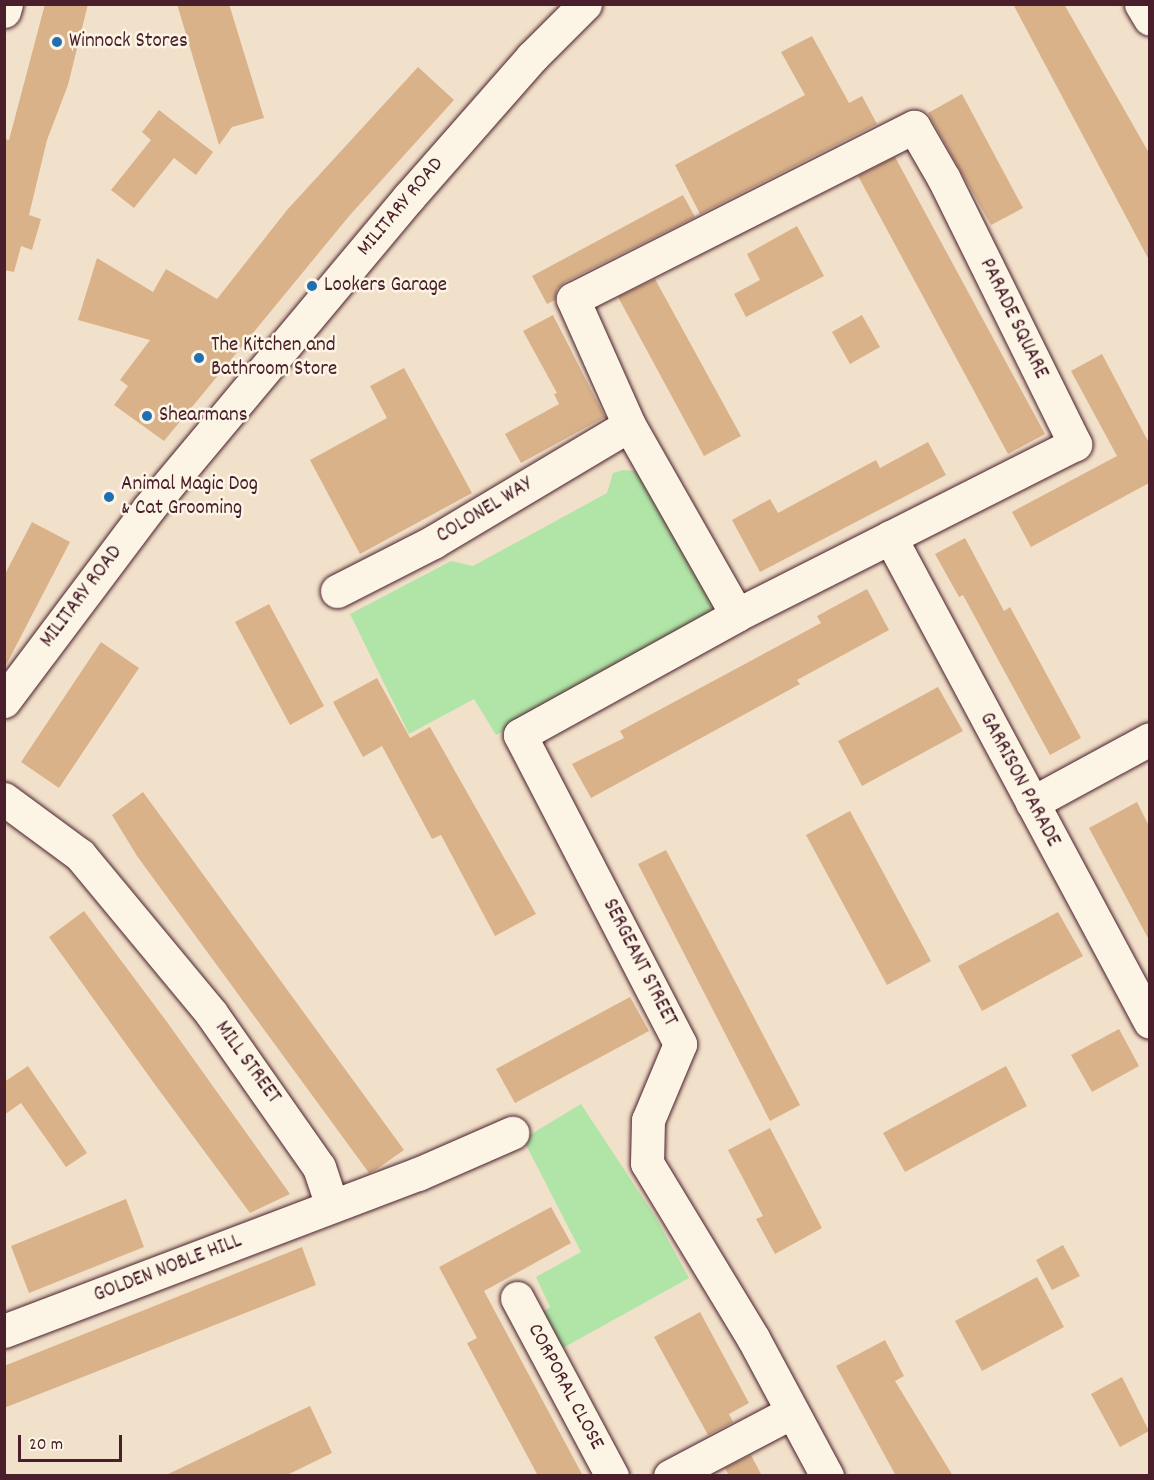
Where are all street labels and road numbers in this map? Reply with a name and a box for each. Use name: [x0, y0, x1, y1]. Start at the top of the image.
street label: MILITARY ROAD: [352, 153, 450, 261]
street label: PARADE SQUARE: [973, 255, 1053, 383]
street label: COLONEL WAY: [432, 472, 538, 550]
street label: MILITARY ROAD: [36, 541, 128, 653]
street label: GARRISON PARADE: [973, 708, 1065, 852]
street label: SERGEANT STREET: [596, 895, 682, 1031]
street label: MILL STREET: [209, 1017, 285, 1109]
street label: GOLDEN NOBLE HILL: [90, 1229, 246, 1309]
street label: CORPORAL CLOSE: [521, 1320, 609, 1454]

